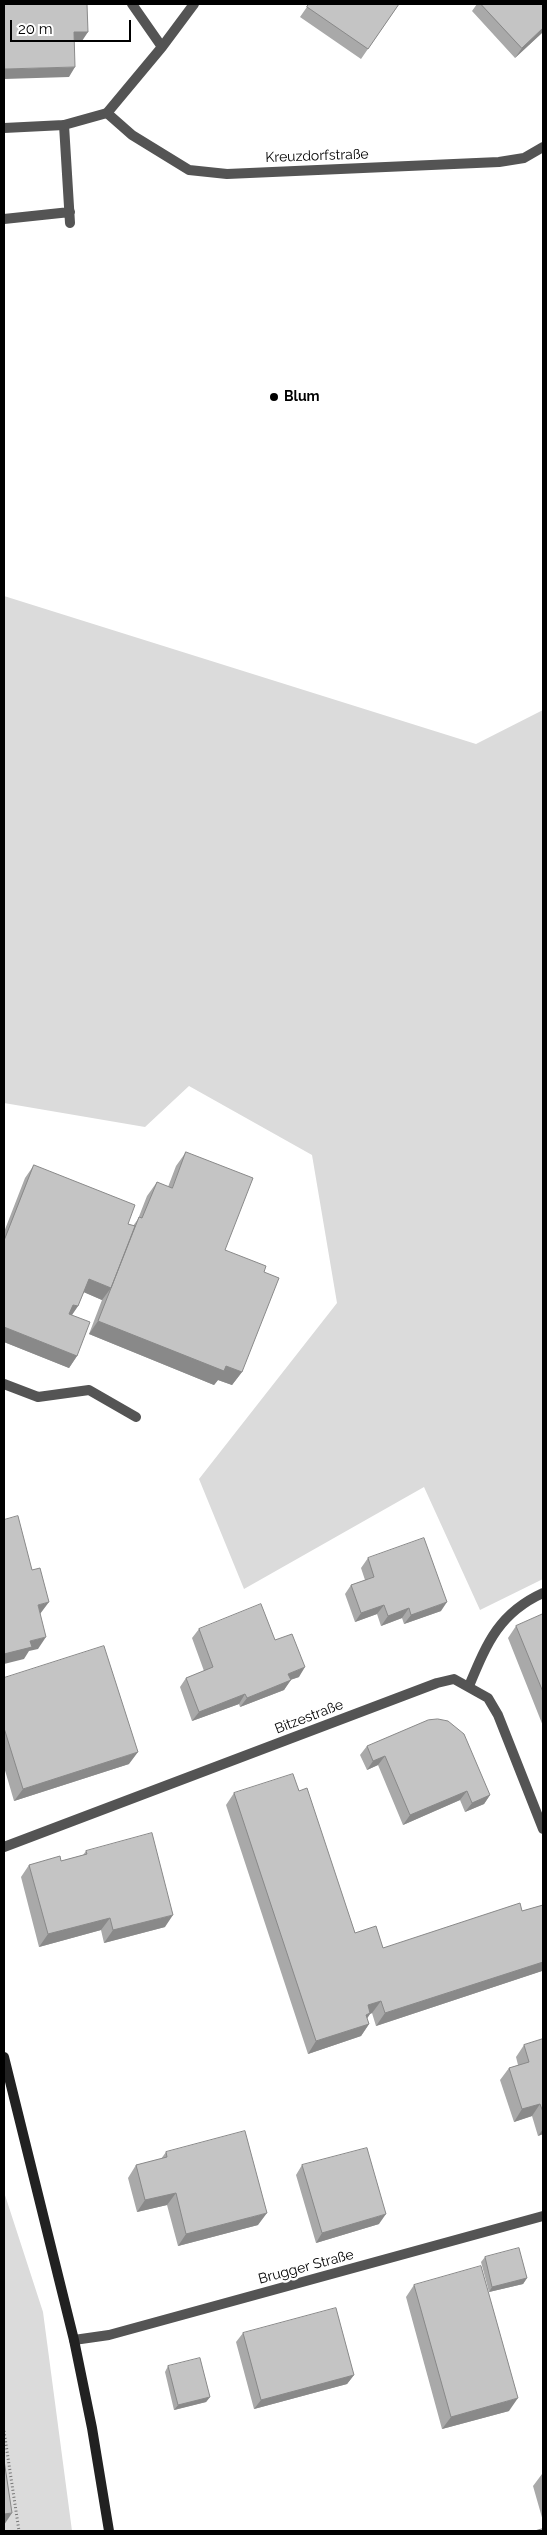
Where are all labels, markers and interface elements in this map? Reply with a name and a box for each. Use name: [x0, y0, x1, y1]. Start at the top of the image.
scale bar: [12, 10, 134, 42]
text: 20 m: [18, 20, 53, 38]
street label: Kreuzdorfstraße: [265, 146, 369, 166]
place label: Blum: [284, 389, 320, 405]
marker: Blum: [268, 391, 280, 403]
street label: Bitzestraße: [272, 1696, 346, 1738]
street label: Brugger Straße: [256, 2246, 356, 2288]

